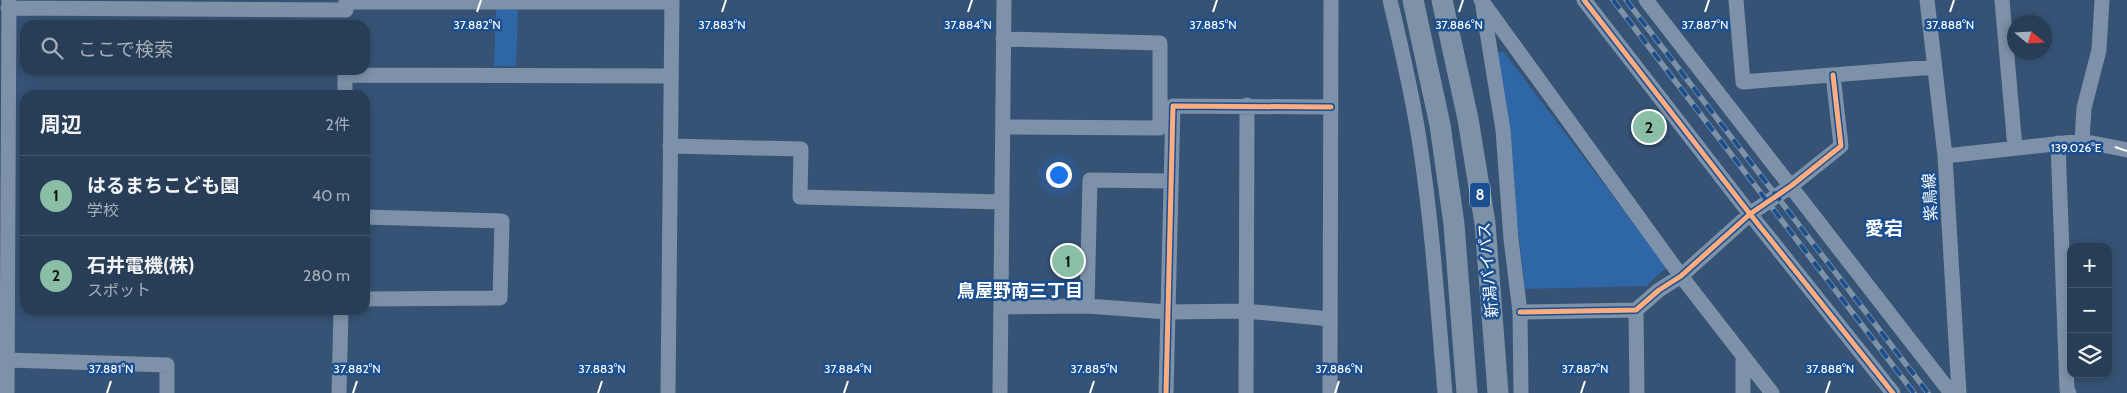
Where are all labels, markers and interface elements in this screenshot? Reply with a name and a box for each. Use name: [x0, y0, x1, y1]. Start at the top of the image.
north arrow: [2007, 15, 2052, 60]
text: 37.882°N: [453, 17, 501, 32]
text: 37.883°N: [698, 17, 746, 32]
text: 37.884°N: [944, 17, 992, 32]
text: 37.885°N: [1189, 17, 1237, 32]
text: 37.886°N: [1435, 17, 1483, 32]
text: 37.887°N: [1681, 17, 1729, 32]
text: 37.888°N: [1926, 17, 1974, 32]
search box: [20, 20, 370, 75]
icon: search: [38, 34, 66, 62]
text: ここで検索: [78, 38, 173, 61]
pin: 2: [1633, 108, 1665, 146]
text: 周辺: [40, 112, 82, 137]
text: 2件: [326, 115, 350, 134]
text: 139.026°E: [2051, 140, 2102, 155]
your location: [1046, 162, 1072, 188]
street label: 紫鳥線: [1919, 173, 1941, 221]
text: はるまちこども園: [87, 174, 239, 197]
road number: 8: [1470, 182, 1490, 208]
text: 1: [53, 186, 59, 205]
text: 40 m: [312, 186, 350, 205]
text: 学校: [87, 201, 119, 220]
district label: 愛宕: [1865, 217, 1903, 240]
street label: 新潟バイパス: [1474, 222, 1502, 318]
pin: 1: [1052, 242, 1084, 280]
map controls: [2067, 243, 2112, 378]
button: +: [2067, 243, 2112, 288]
text: 石井電機(株): [87, 254, 194, 277]
text: 2: [52, 266, 60, 285]
text: 280 m: [303, 266, 350, 285]
district label: 鳥屋野南三丁目: [957, 280, 1083, 302]
text: スポット: [87, 281, 151, 300]
button: −: [2067, 288, 2112, 333]
button: layers: [2067, 333, 2112, 378]
text: 37.881°N: [89, 361, 133, 376]
text: 37.882°N: [333, 361, 381, 376]
text: 37.883°N: [578, 361, 626, 376]
text: 37.884°N: [824, 361, 872, 376]
text: 37.885°N: [1070, 361, 1118, 376]
text: 37.886°N: [1315, 361, 1363, 376]
text: 37.887°N: [1561, 361, 1609, 376]
text: 37.888°N: [1806, 361, 1854, 376]

